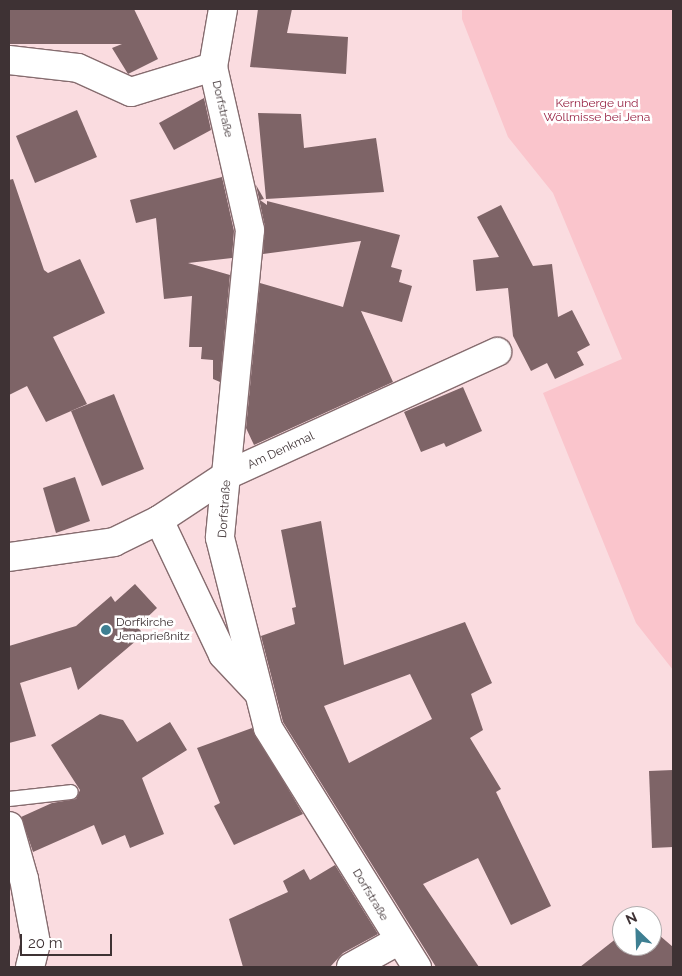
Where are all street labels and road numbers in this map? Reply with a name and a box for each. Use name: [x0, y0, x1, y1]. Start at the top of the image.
street label: Dorfstraße: [208, 79, 236, 139]
street label: Am Denkmal: [245, 429, 317, 473]
street label: Dorfstraße: [216, 480, 234, 538]
street label: Dorfstraße: [349, 866, 391, 924]

